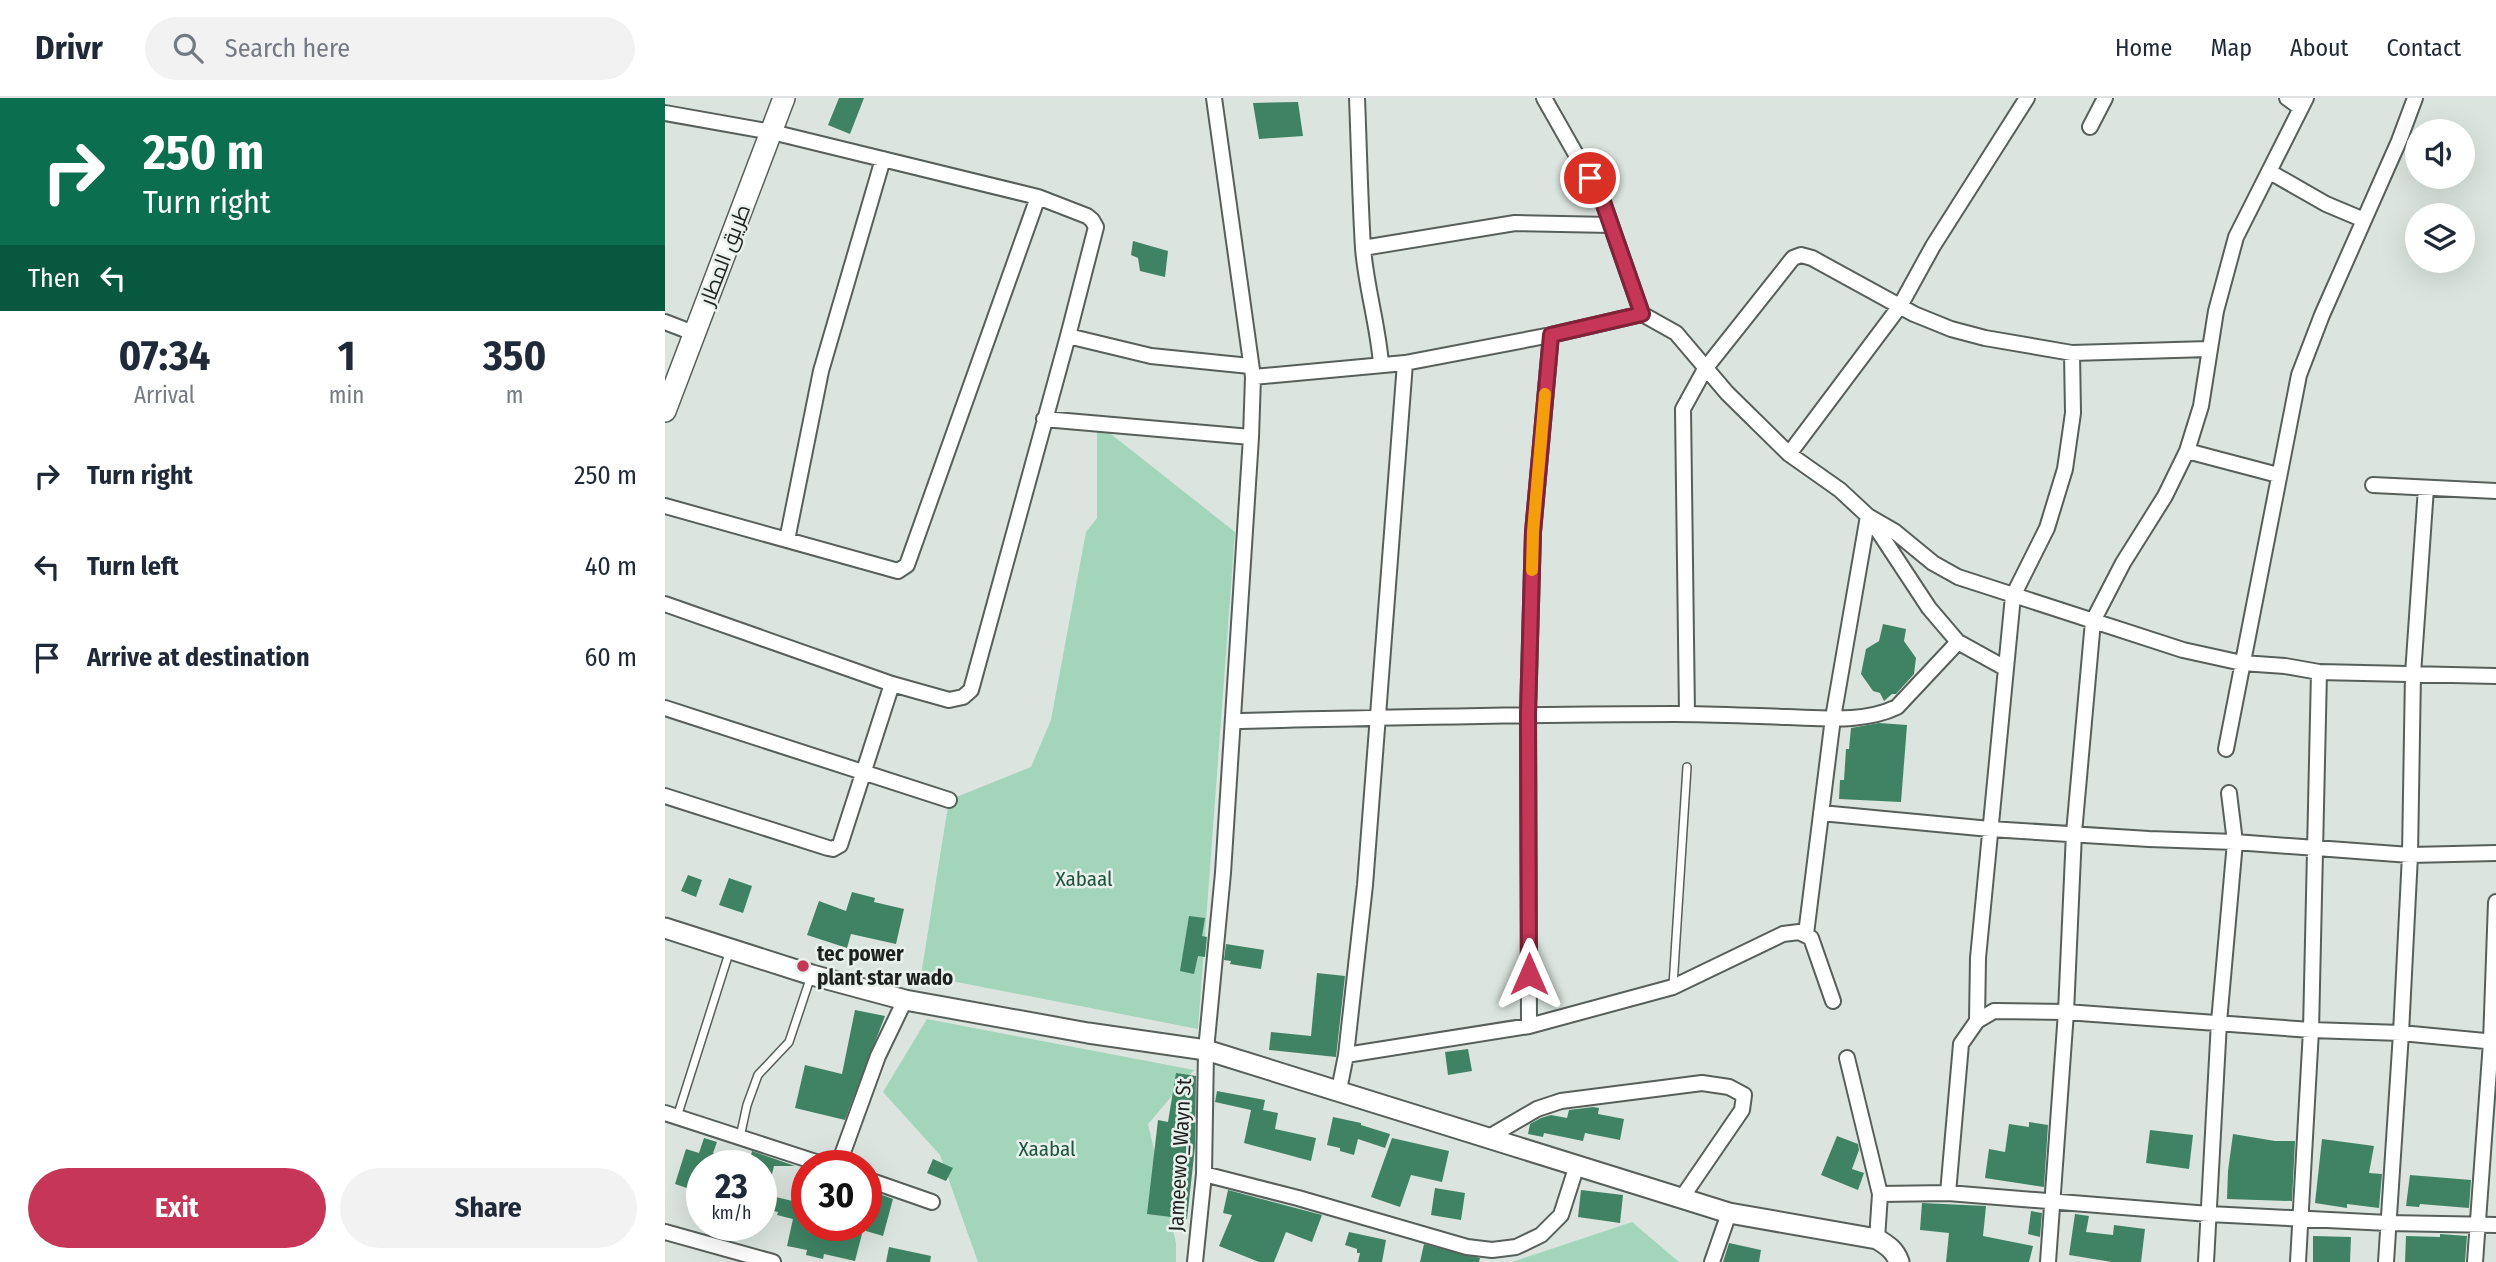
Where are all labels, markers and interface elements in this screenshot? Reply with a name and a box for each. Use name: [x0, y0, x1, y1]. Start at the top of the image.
search box: [145, 17, 635, 80]
text: Drivr: [35, 28, 103, 68]
icon: search: [169, 29, 207, 67]
text: Search here: [225, 33, 350, 64]
text: Home: [2115, 34, 2172, 62]
text: Map: [2210, 34, 2252, 62]
text: About: [2290, 34, 2348, 62]
text: Contact: [2386, 34, 2461, 62]
map controls: [2405, 119, 2475, 273]
button: sound: [2405, 119, 2475, 189]
text: 250 m: [143, 123, 264, 182]
icon: right: [28, 126, 119, 217]
pin: [1560, 148, 1620, 208]
icon: arrive: [1571, 159, 1609, 197]
text: Turn right: [143, 183, 270, 221]
street label: طريق المطار: [694, 201, 756, 310]
button: layers: [2405, 203, 2475, 273]
icon: left: [94, 259, 132, 297]
text: Then: [28, 263, 80, 294]
text: 07:34: [119, 331, 210, 381]
text: 1: [338, 331, 356, 381]
text: 350: [483, 331, 546, 381]
text: Arrival: [134, 381, 195, 409]
text: min: [329, 381, 364, 409]
text: m: [506, 381, 524, 409]
icon: right: [28, 457, 66, 495]
text: Turn right: [87, 460, 193, 491]
text: 250 m: [574, 460, 637, 491]
icon: left: [28, 548, 66, 586]
text: Turn left: [87, 551, 179, 582]
text: 40 m: [585, 551, 637, 582]
icon: arrive: [28, 639, 66, 677]
text: Arrive at destination: [87, 642, 310, 673]
text: 60 m: [584, 642, 637, 673]
park label: Xabaal: [1055, 866, 1113, 892]
position arrow: [1492, 937, 1566, 1011]
place label: tec power plant star wado: [817, 941, 953, 991]
marker: tec power plant star wado: [795, 958, 811, 974]
street label: Jameewo_Wayn St: [1163, 1077, 1197, 1232]
park label: Xaabal: [1018, 1136, 1076, 1162]
speed limit sign: 30: [791, 1150, 882, 1241]
text: 23: [715, 1165, 748, 1207]
button: Exit: [28, 1168, 326, 1248]
button: Share: [340, 1168, 637, 1248]
text: km/h: [711, 1202, 752, 1224]

